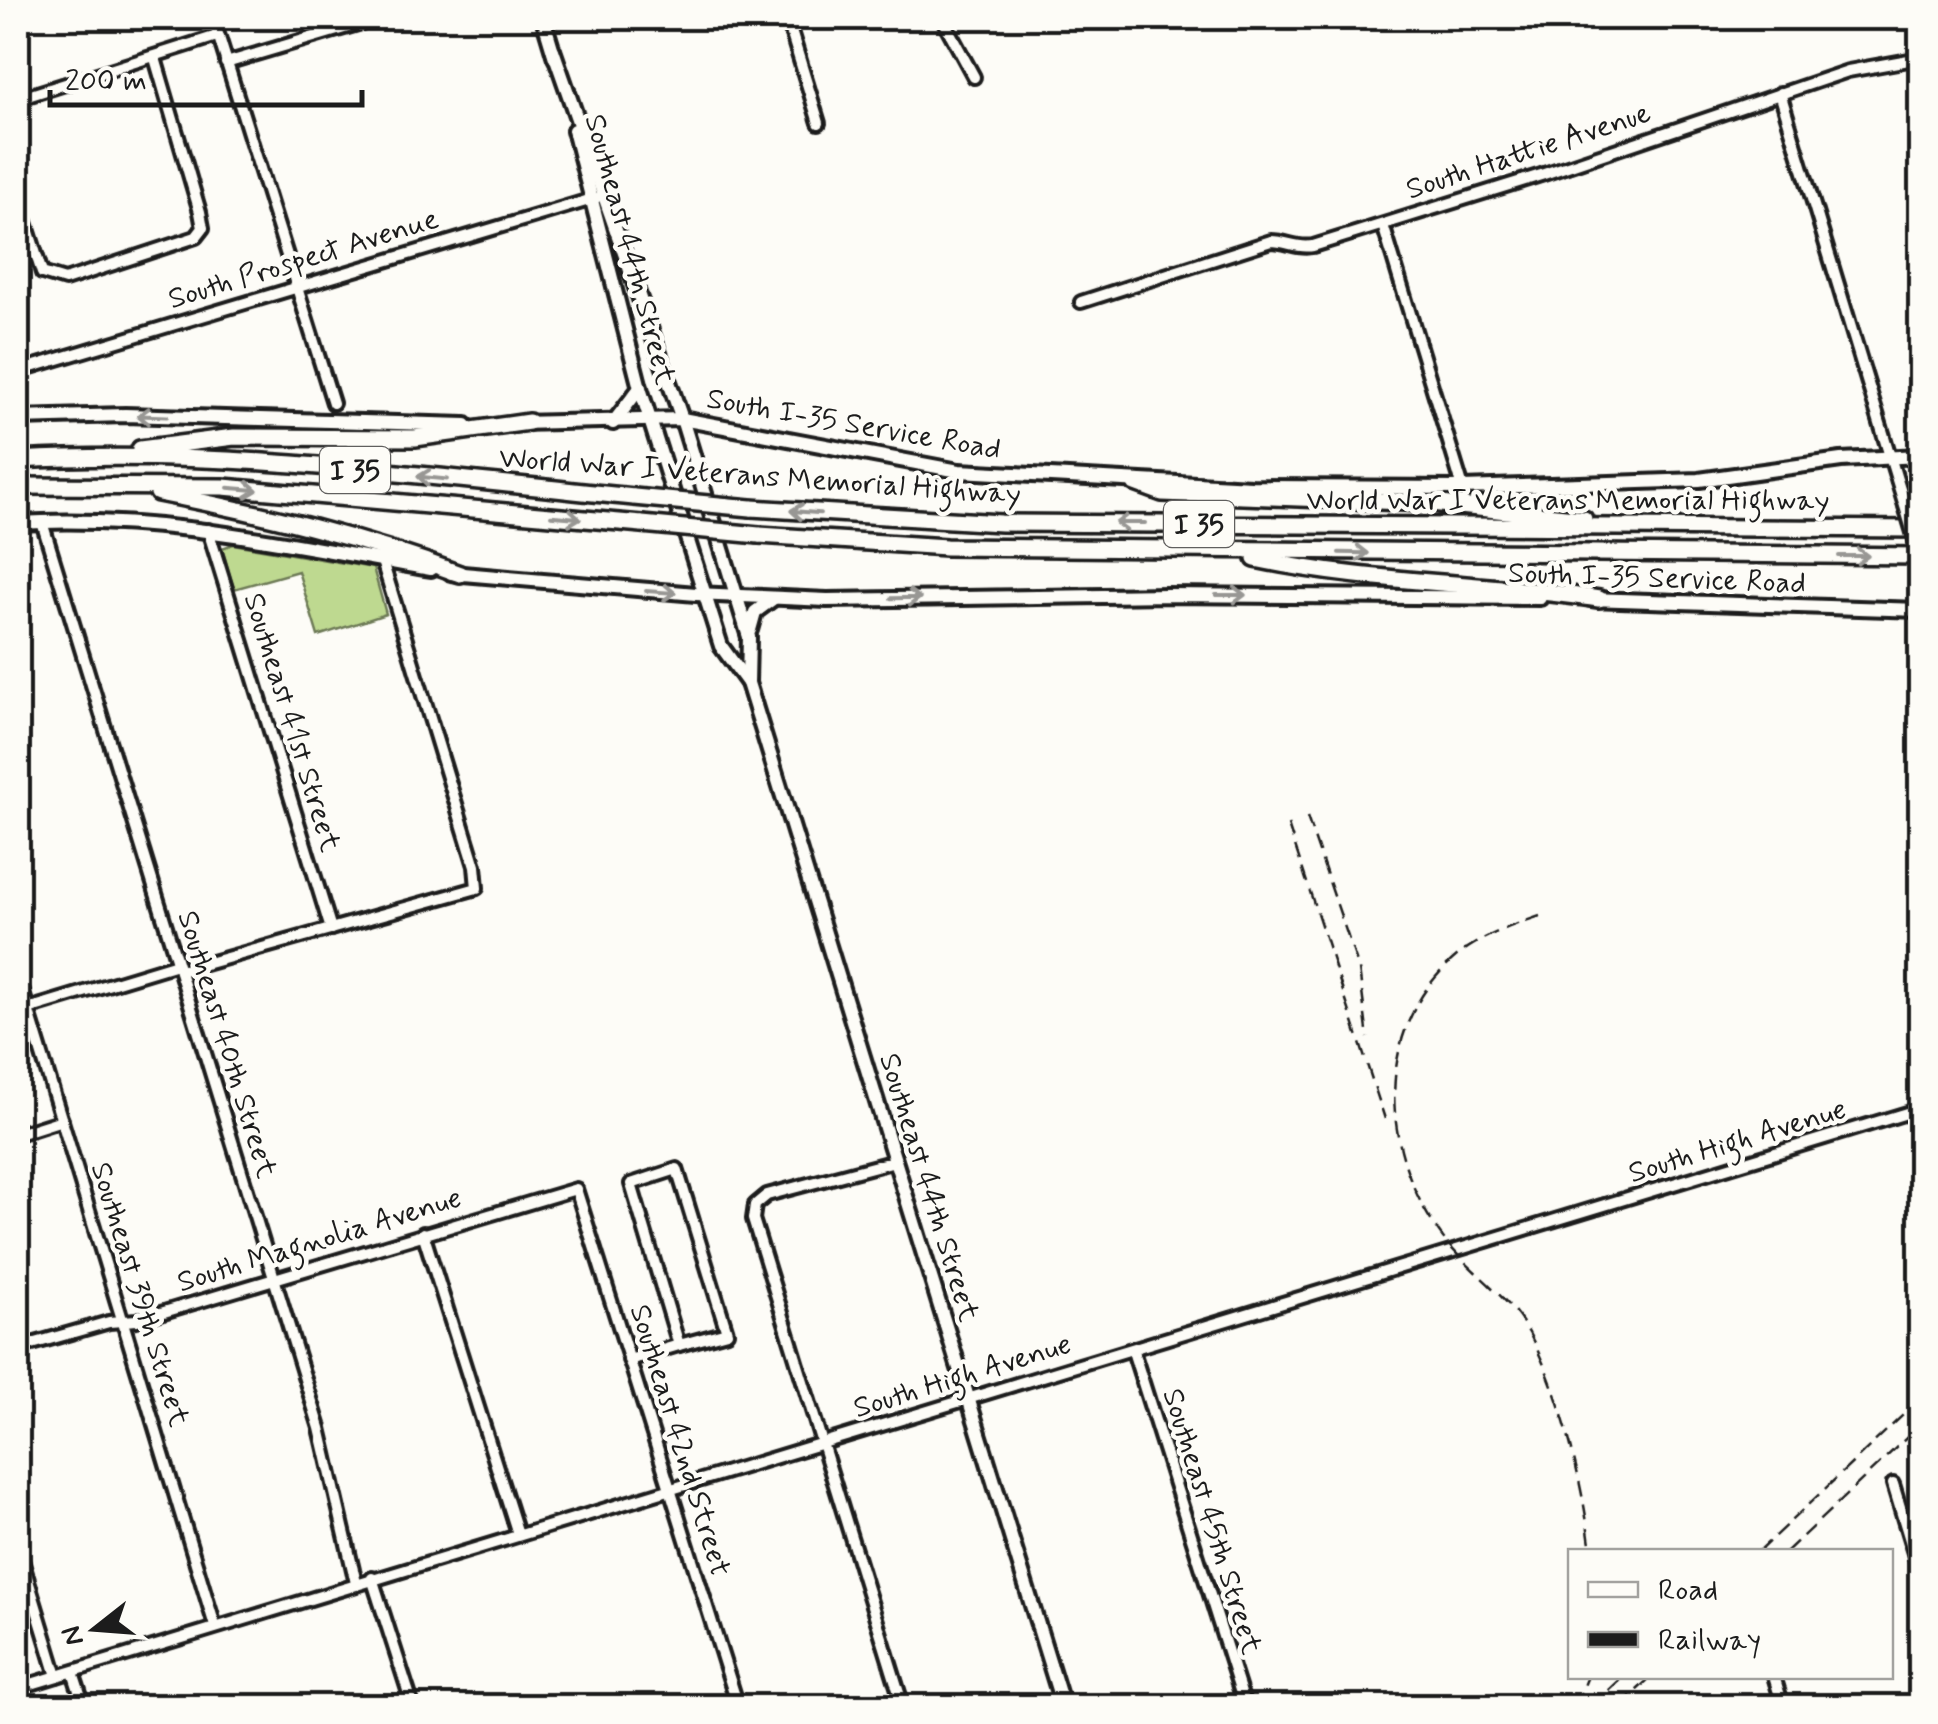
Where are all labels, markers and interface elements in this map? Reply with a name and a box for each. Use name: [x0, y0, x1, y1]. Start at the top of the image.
scale bar: [50, 45, 362, 107]
text: 200 m: [65, 62, 147, 101]
street label: South Hattie Avenue: [1401, 93, 1656, 209]
street label: Southeast 44th Street: [575, 110, 685, 389]
street label: South Prospect Avenue: [164, 200, 443, 319]
street label: South I-35 Service Road: [704, 379, 1004, 470]
one-way arrow: [137, 407, 169, 426]
street label: World War I Veterans Memorial Highway: [497, 439, 1022, 517]
road number: I 35: [320, 447, 390, 493]
one-way arrow: [417, 468, 449, 487]
one-way arrow: [226, 479, 258, 498]
street label: World War I Veterans Memorial Highway: [1306, 481, 1830, 523]
road number: I 35: [1164, 501, 1234, 547]
one-way arrow: [790, 503, 822, 522]
one-way arrow: [550, 508, 582, 527]
one-way arrow: [1114, 514, 1146, 533]
one-way arrow: [1337, 543, 1369, 562]
one-way arrow: [1836, 546, 1869, 566]
street label: South I-35 Service Road: [1507, 554, 1807, 603]
one-way arrow: [644, 582, 676, 601]
one-way arrow: [1214, 586, 1247, 604]
street label: Southeast 41st Street: [234, 588, 350, 857]
one-way arrow: [890, 588, 922, 608]
street label: Southeast 40th Street: [167, 906, 286, 1183]
street label: Southeast 44th Street: [869, 1049, 988, 1327]
street label: South High Avenue: [1624, 1090, 1852, 1196]
street label: Southeast 39th Street: [81, 1158, 198, 1432]
street label: South Magnolia Avenue: [173, 1179, 467, 1305]
street label: Southeast 42nd Street: [620, 1300, 740, 1581]
street label: South High Avenue: [849, 1325, 1077, 1431]
street label: Southeast 45th Street: [1153, 1384, 1271, 1660]
legend: [1568, 1549, 1893, 1679]
text: Road: [1658, 1571, 1718, 1610]
north arrow: [45, 1579, 145, 1679]
text: N: [53, 1621, 94, 1650]
text: Railway: [1658, 1621, 1761, 1660]

